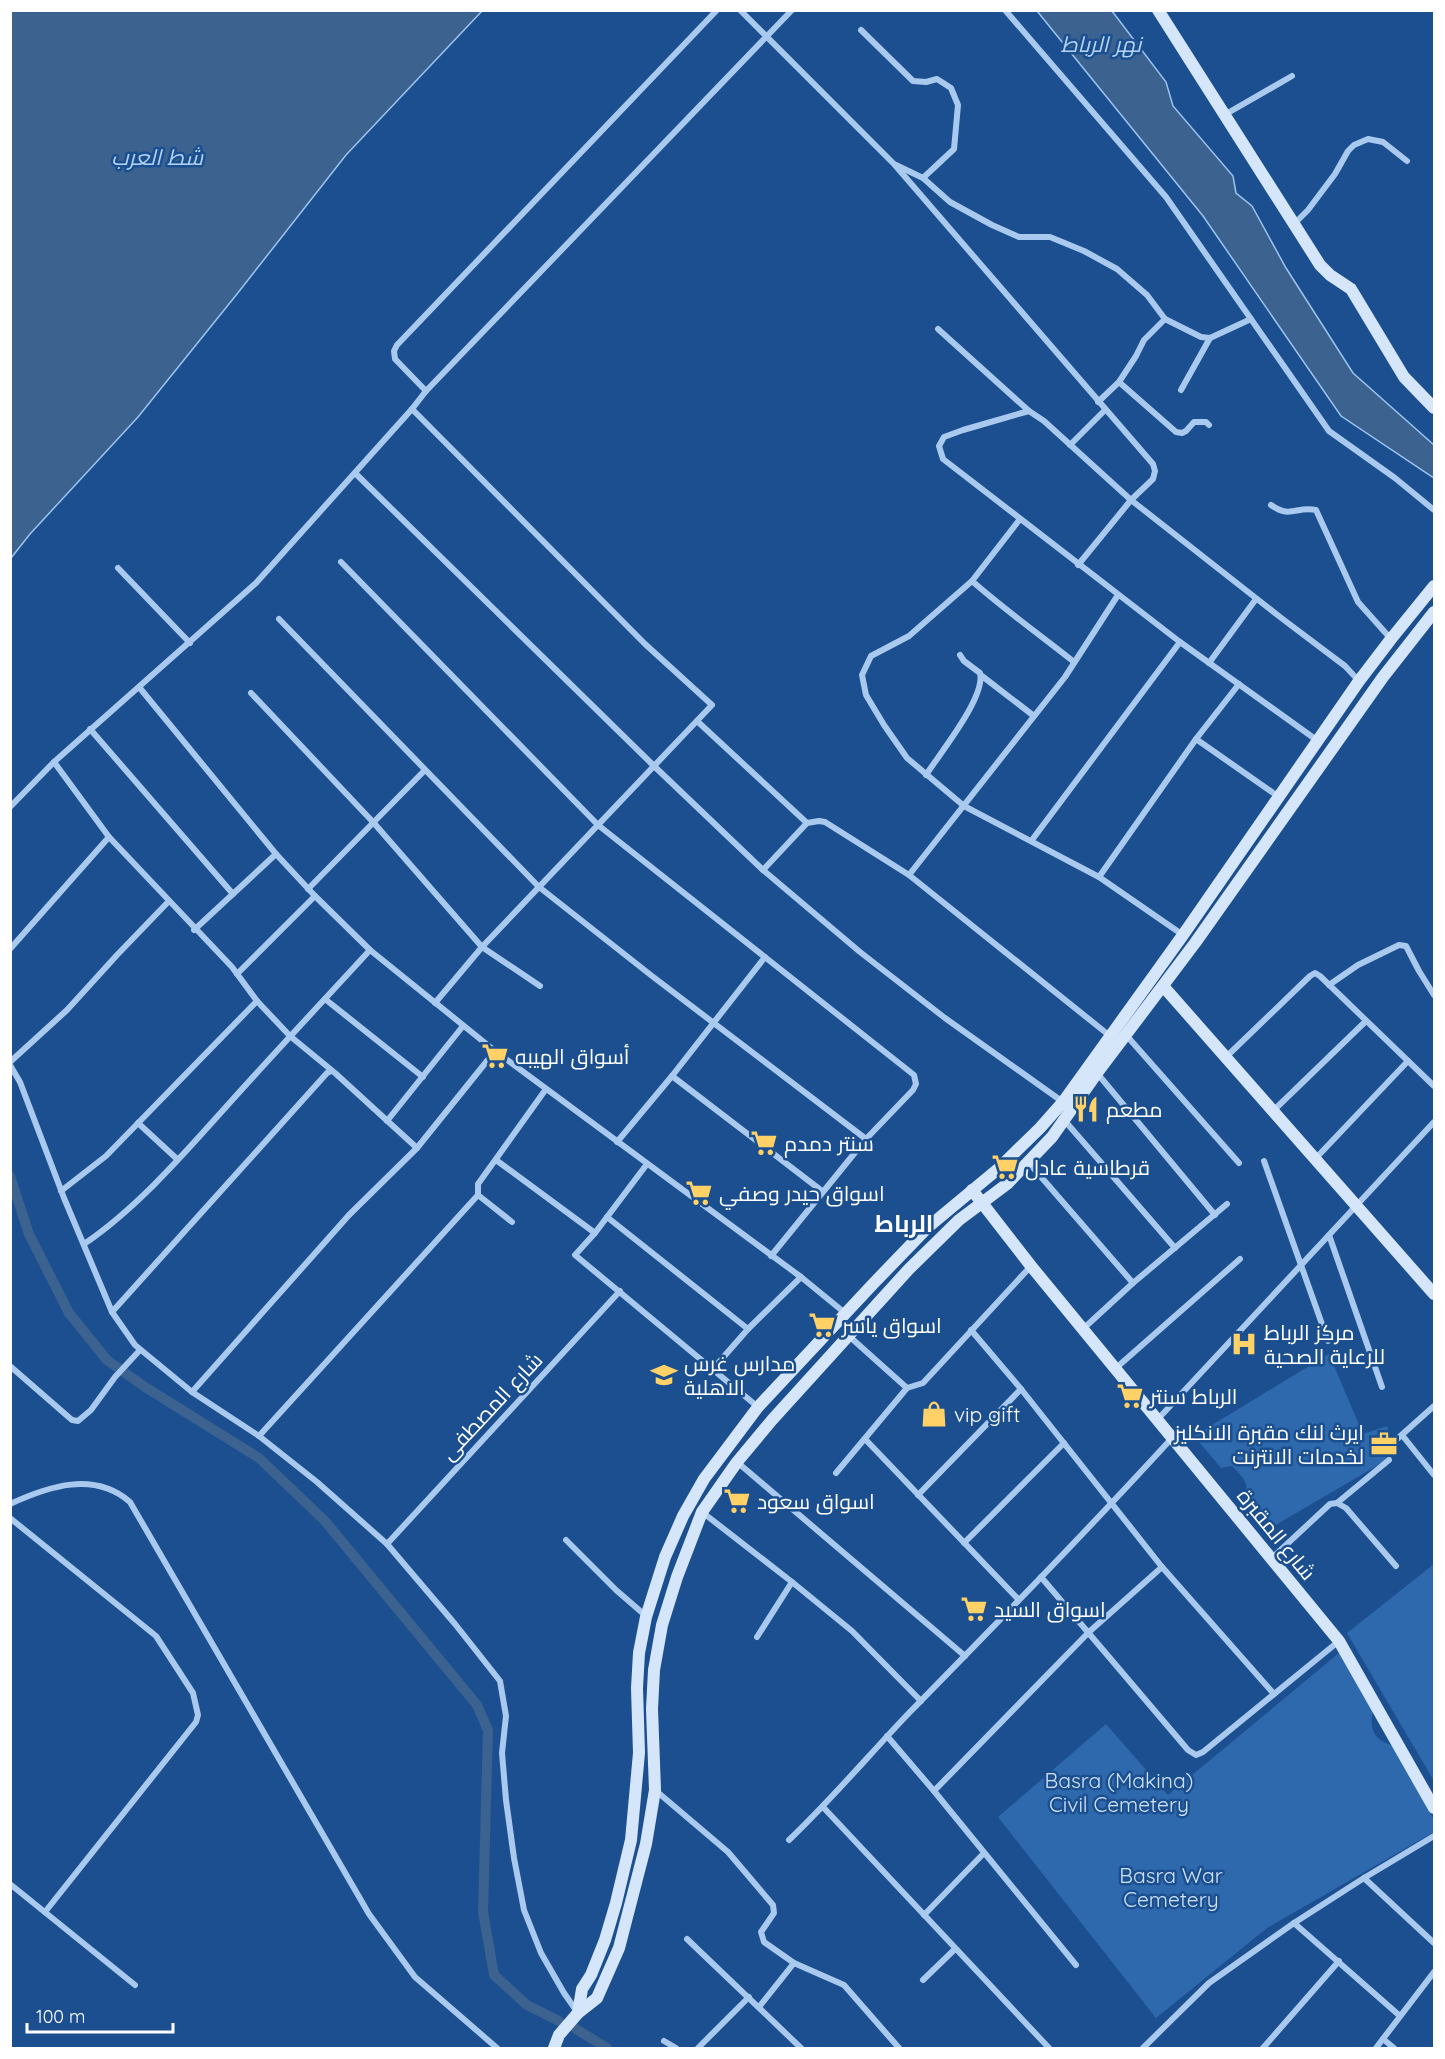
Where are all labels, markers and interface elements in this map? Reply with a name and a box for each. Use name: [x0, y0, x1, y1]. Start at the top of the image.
water label: نهر الرباط: [1061, 30, 1143, 58]
water label: شط العرب: [111, 143, 204, 171]
supermarket icon: أسواق الهيبه: [480, 1041, 510, 1071]
place label: أسواق الهيبه: [515, 1043, 629, 1070]
restaurant icon: مطعم: [1071, 1094, 1101, 1124]
place label: مطعم: [1106, 1096, 1162, 1124]
supermarket icon: سنتر دمدم: [749, 1128, 779, 1158]
place label: سنتر دمدم: [784, 1130, 874, 1158]
supermarket icon: قرطاسية عادل: [990, 1152, 1020, 1182]
place label: قرطاسية عادل: [1025, 1154, 1150, 1181]
supermarket icon: اسواق حيدر وصفي: [684, 1178, 714, 1208]
place label: اسواق حيدر وصفي: [719, 1180, 885, 1210]
district label: الرباط: [875, 1208, 933, 1238]
supermarket icon: اسواق ياسر: [807, 1310, 837, 1340]
place label: اسواق ياسر: [841, 1312, 942, 1339]
place label: مركز الرباط للرعاية الصحية: [1264, 1319, 1385, 1369]
hospital icon: مركز الرباط للرعاية الصحية: [1229, 1329, 1259, 1359]
street label: شارع المصطفى: [435, 1347, 549, 1467]
place label: مدارس غرس الاهلية: [684, 1350, 795, 1400]
school or university icon: مدارس غرس الاهلية: [649, 1360, 679, 1390]
supermarket icon: الرباط سنتر: [1115, 1381, 1145, 1411]
place label: الرباط سنتر: [1149, 1383, 1237, 1409]
shop icon: vip gift: [919, 1399, 949, 1429]
place label: vip gift: [954, 1401, 1020, 1427]
place label: ايرث لنك مقبرة الانكليز لخدمات الانترنت: [1173, 1419, 1364, 1469]
office icon: ايرث لنك مقبرة الانكليز لخدمات الانترنت: [1369, 1429, 1399, 1459]
street label: شارع المقبرة: [1231, 1483, 1322, 1586]
supermarket icon: اسواق سعود: [722, 1486, 752, 1516]
place label: اسواق سعود: [757, 1488, 875, 1515]
supermarket icon: اسواق السيد: [959, 1594, 989, 1624]
place label: اسواق السيد: [994, 1596, 1106, 1623]
park label: Basra (Makina) Civil Cemetery: [1045, 1767, 1193, 1817]
park label: Basra War Cemetery: [1119, 1862, 1223, 1912]
scale bar: [27, 1996, 172, 2034]
text: 100 m: [36, 2005, 85, 2028]

